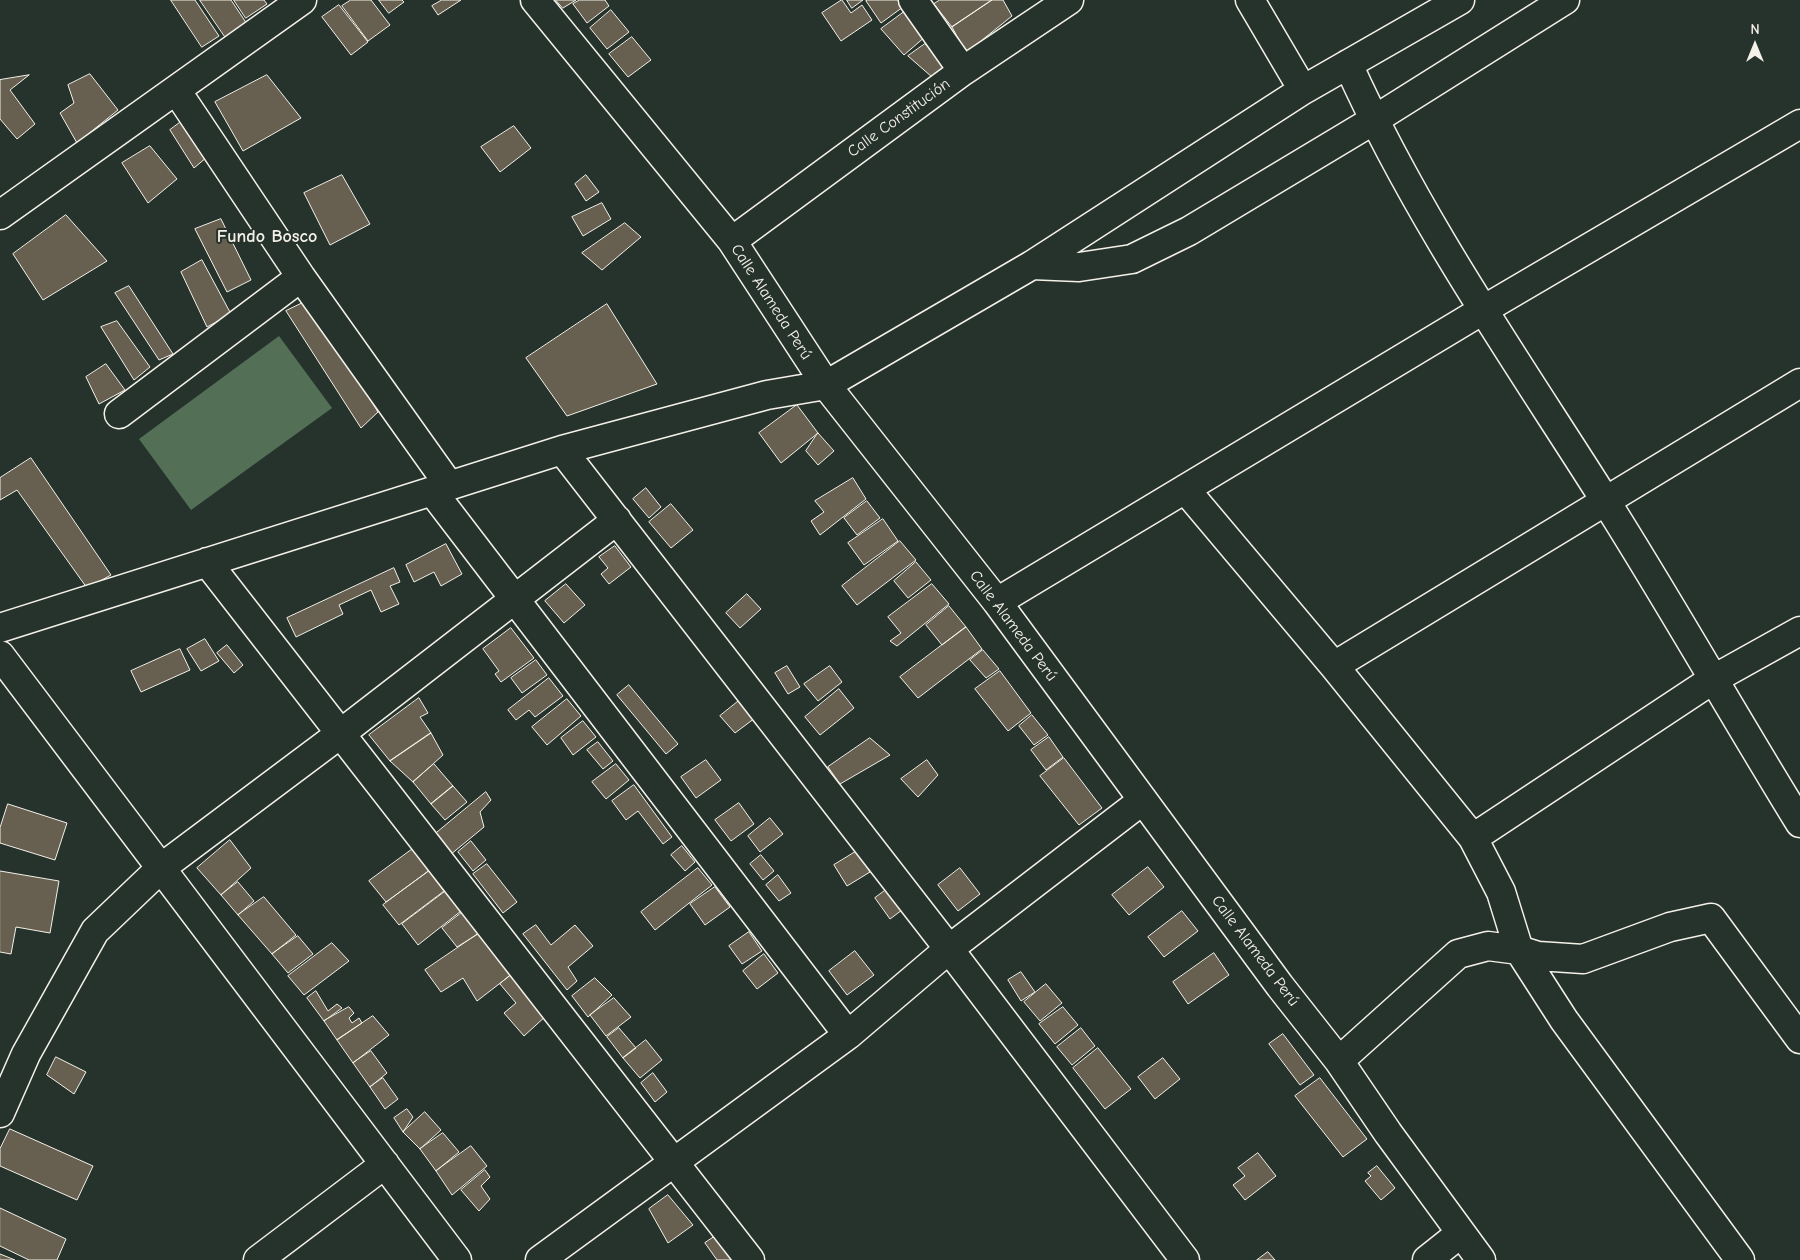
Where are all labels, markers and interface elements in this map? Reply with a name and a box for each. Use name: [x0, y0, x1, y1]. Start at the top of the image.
north arrow: [1730, 20, 1780, 70]
text: N: [1750, 21, 1760, 38]
street label: Calle Constitución: [844, 74, 954, 162]
district label: Fundo Bosco: [217, 226, 317, 248]
street label: Calle Alameda Perú: [727, 241, 815, 363]
street label: Calle Alameda Perú: [965, 567, 1061, 685]
street label: Calle Alameda Perú: [1207, 892, 1303, 1010]

